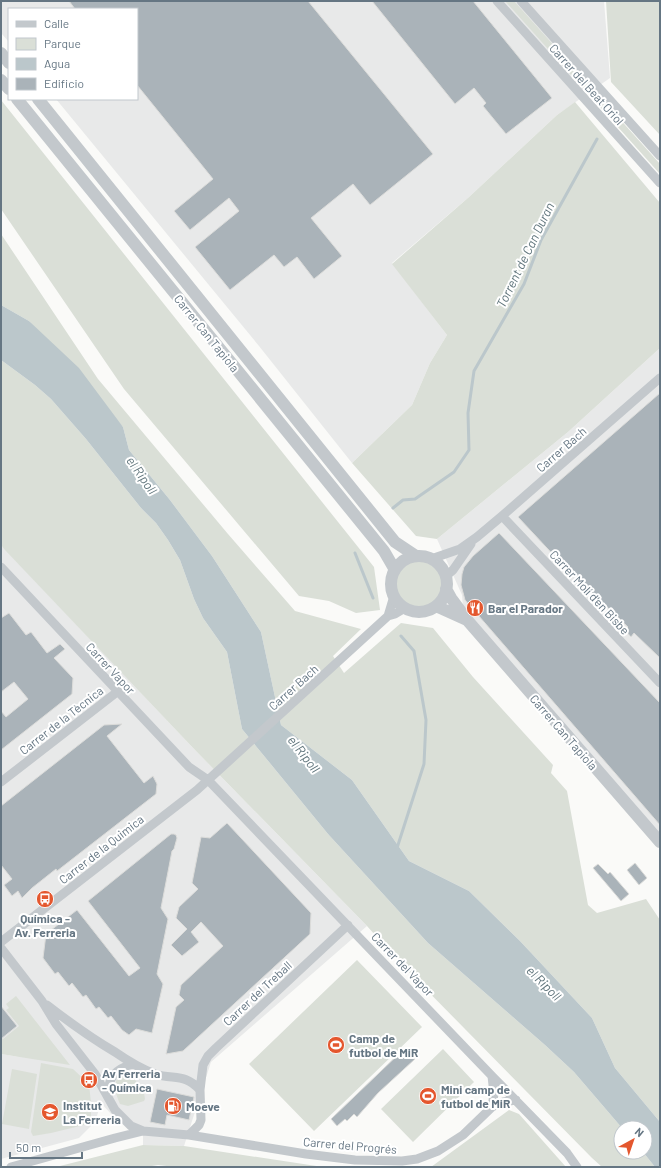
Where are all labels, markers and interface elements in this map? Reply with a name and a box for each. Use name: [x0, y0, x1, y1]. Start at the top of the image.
legend: [8, 8, 138, 100]
text: Calle: [44, 16, 69, 30]
text: Parque: [44, 36, 81, 50]
street label: Carrer del Beat Oriol: [547, 41, 627, 127]
text: Agua: [44, 56, 70, 70]
text: Edificio: [44, 76, 84, 90]
water label: Torrent de Can Duran: [493, 200, 558, 310]
street label: Carrer Can Tapiola: [172, 292, 242, 374]
street label: Carrer Bach: [533, 424, 589, 474]
water label: el Ripoll: [123, 453, 161, 497]
street label: Carrer Molí d'en Bisbe: [547, 547, 633, 637]
restaurant icon: Bar el Parador: [465, 598, 485, 618]
place label: Bar el Parador: [488, 601, 563, 615]
street label: Carrer Vapor: [84, 639, 139, 697]
street label: Carrer Bach: [265, 661, 321, 713]
street label: Carrer de la Tècnica: [16, 683, 106, 757]
street label: Carrer Can Tapiola: [527, 691, 601, 773]
water label: el Ripoll: [285, 732, 323, 776]
street label: Carrer de la Quimica: [56, 812, 146, 886]
bus stop icon: Química - Av. Ferreria: [35, 889, 55, 909]
place label: Química - Av. Ferreria: [14, 911, 76, 939]
street label: Carrer del Vapor: [369, 929, 437, 999]
street label: Carrer del Treball: [220, 958, 294, 1028]
water label: el Ripoll: [523, 962, 565, 1004]
place label: Camp de futbol de MiR: [349, 1031, 418, 1059]
sports icon: Camp de futbol de MiR: [326, 1035, 346, 1055]
place label: Av Ferreria - Química: [102, 1066, 160, 1094]
bus stop icon: Av Ferreria - Química: [79, 1070, 99, 1090]
place label: Mini camp de futbol de MiR: [441, 1082, 510, 1110]
sports icon: Mini camp de futbol de MiR: [418, 1086, 438, 1106]
fuel station icon: Moeve: [163, 1096, 183, 1116]
place label: Institut La Ferreria: [63, 1098, 121, 1126]
place label: Moeve: [186, 1099, 220, 1113]
school or university icon: Institut La Ferreria: [40, 1102, 60, 1122]
north arrow: [613, 1120, 653, 1160]
text: N: [633, 1125, 647, 1139]
scale bar: [10, 1134, 82, 1160]
street label: Carrer del Progrés: [303, 1134, 398, 1156]
text: 50 m: [16, 1140, 41, 1154]

